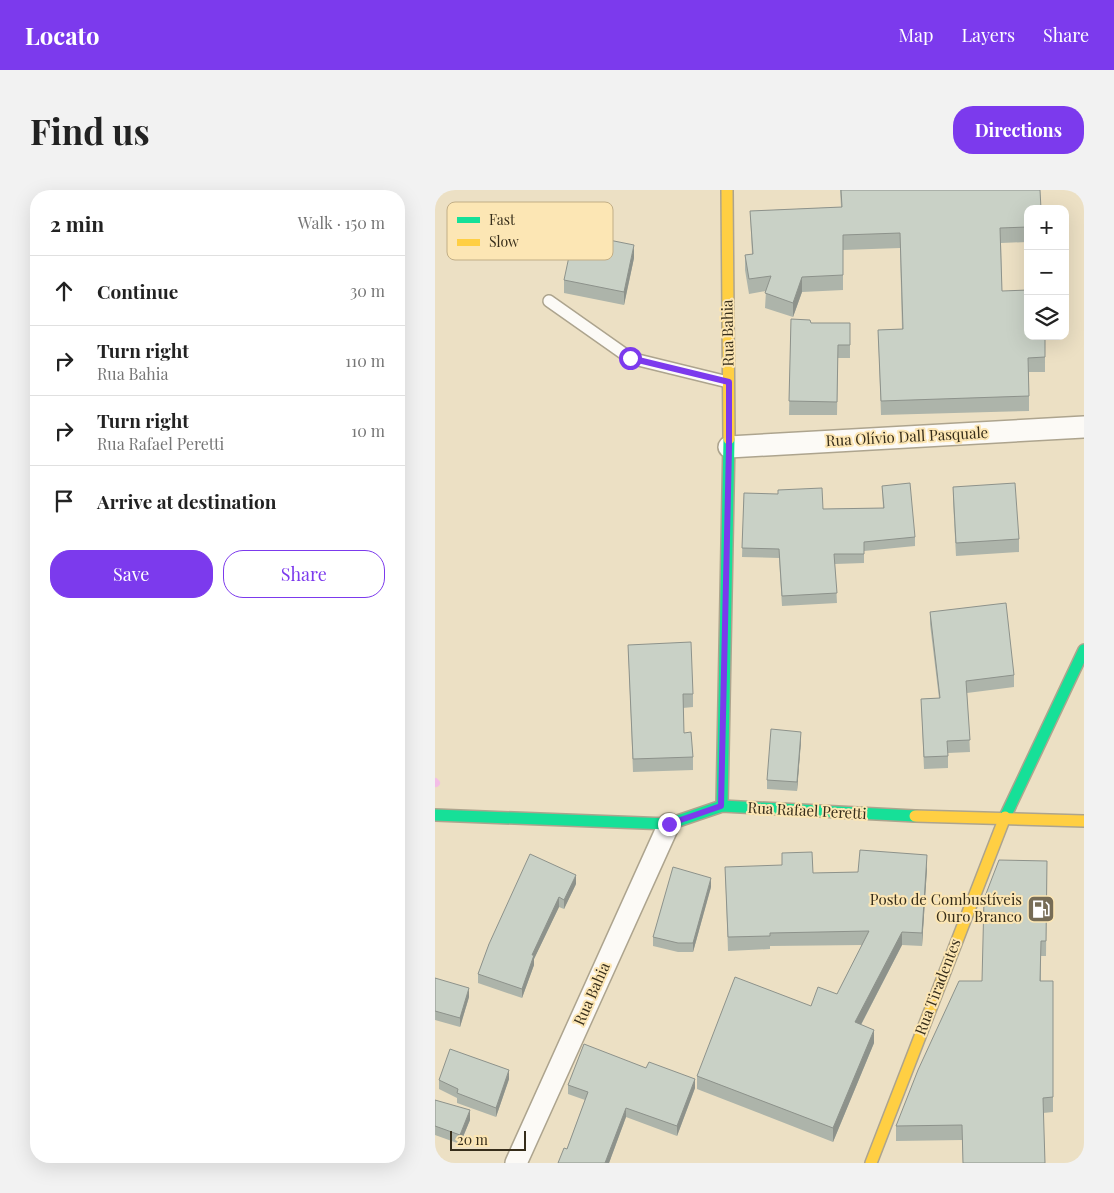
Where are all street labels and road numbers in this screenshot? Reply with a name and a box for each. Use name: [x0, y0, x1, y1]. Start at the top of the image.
street label: Rua Bahia: [716, 299, 738, 367]
street label: Rua Olívio Dall Pasquale: [825, 422, 989, 450]
street label: Rua Rafael Peretti: [747, 797, 868, 823]
street label: Rua Tiradentes: [909, 936, 965, 1038]
street label: Rua Bahia: [568, 958, 614, 1028]

